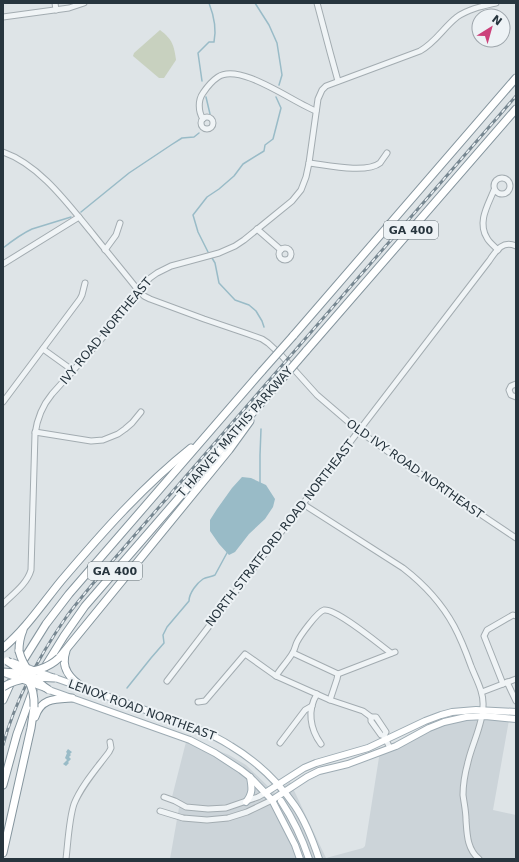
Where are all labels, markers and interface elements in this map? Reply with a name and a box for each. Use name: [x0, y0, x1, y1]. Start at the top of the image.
north arrow: [471, 8, 511, 48]
text: N: [489, 12, 504, 28]
road number: GA 400: [384, 221, 438, 239]
street label: IVY ROAD NORTHEAST: [57, 274, 155, 387]
street label: T HARVEY MATHIS PARKWAY: [174, 363, 296, 501]
street label: OLD IVY ROAD NORTHEAST: [344, 416, 487, 522]
street label: NORTH STRATFORD ROAD NORTHEAST: [203, 436, 358, 629]
road number: GA 400: [88, 562, 142, 580]
street label: LENOX ROAD NORTHEAST: [66, 677, 218, 743]

